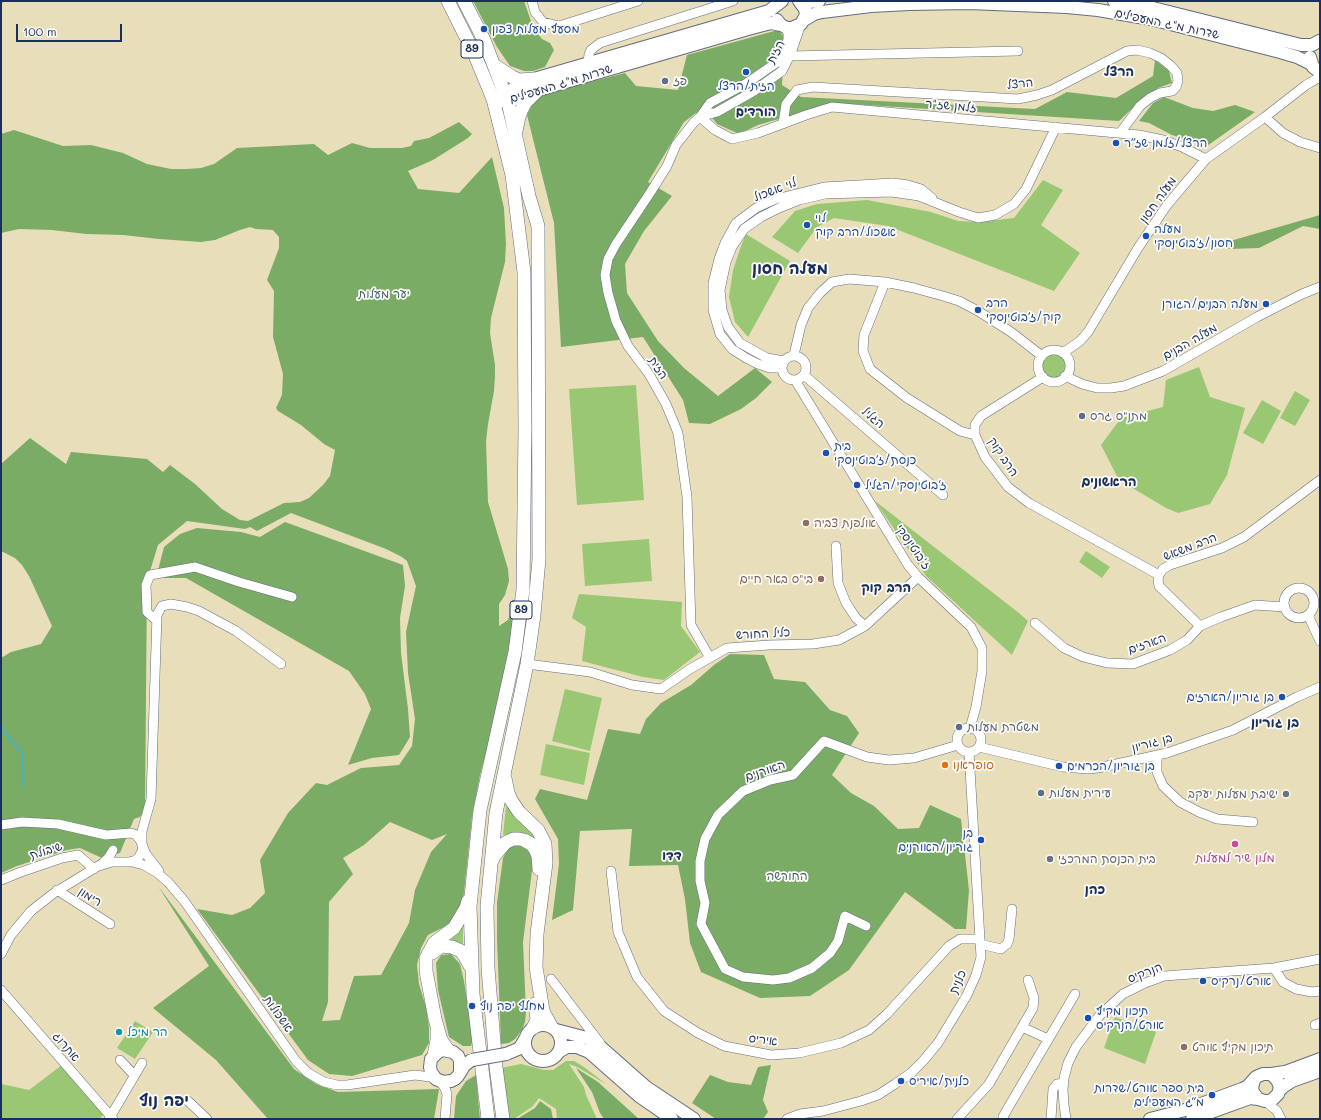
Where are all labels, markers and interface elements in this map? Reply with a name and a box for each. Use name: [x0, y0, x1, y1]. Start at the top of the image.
street label: שדרות מ"ג המעפילים: [1113, 6, 1221, 42]
scale bar: [18, 16, 124, 42]
place label: מסעף מעלות צפון: [492, 22, 580, 36]
text: 100 m: [23, 23, 57, 39]
marker: מסעף מעלות צפון: [479, 24, 489, 34]
street label: הזית: [764, 38, 788, 66]
road number: 89: [461, 40, 483, 58]
street label: שדרות מ"ג המעפילים: [508, 62, 614, 106]
district label: הרצל: [1104, 64, 1134, 80]
marker: הזית/הרצל: [741, 67, 751, 77]
place label: פז: [673, 74, 687, 88]
street label: הרצל: [1006, 75, 1034, 93]
marker: פז: [660, 76, 670, 86]
place label: הזית/הרצל: [717, 79, 775, 93]
street label: זלמן שז"ר: [925, 97, 977, 115]
district label: הורדים: [736, 104, 776, 120]
place label: הרצל/זלמן שז״ר: [1124, 136, 1207, 150]
marker: הרצל/זלמן שז״ר: [1111, 138, 1121, 148]
street label: מעלה חסון: [1136, 174, 1180, 226]
street label: לוי אשכול: [751, 175, 799, 205]
place label: לוי אשכול/הרב קוק: [815, 211, 896, 239]
marker: לוי אשכול/הרב קוק: [802, 220, 812, 230]
place label: מעלה חסון/ז׳בוטינסקי: [1154, 222, 1233, 250]
marker: מעלה חסון/ז׳בוטינסקי: [1141, 231, 1151, 241]
district label: מעלה חסון: [752, 259, 828, 279]
park label: יער מעלות: [358, 287, 410, 301]
place label: הרב קוק/ז׳בוטינסקי: [986, 296, 1061, 324]
place label: מעלה הבנים/הגורן: [1162, 297, 1258, 311]
marker: מעלה הבנים/הגורן: [1261, 299, 1271, 309]
marker: הרב קוק/ז׳בוטינסקי: [973, 305, 983, 315]
street label: מעלה הבנים: [1160, 321, 1220, 363]
street label: הזית: [645, 354, 671, 382]
street label: הגליל: [859, 404, 887, 432]
place label: מתנ"ס גרס: [1090, 409, 1147, 423]
marker: מתנ"ס גרס: [1077, 411, 1087, 421]
street label: הרב קוק: [985, 435, 1021, 479]
place label: בית כנסת/ז׳בוטינסקי: [834, 439, 916, 467]
marker: בית כנסת/ז׳בוטינסקי: [821, 448, 831, 458]
district label: הראשונים: [1081, 474, 1137, 490]
place label: ז׳בוטינסקי/הגליל: [865, 478, 947, 492]
marker: ז׳בוטינסקי/הגליל: [852, 480, 862, 490]
place label: אולפנת צביה: [814, 516, 876, 530]
marker: אולפנת צביה: [801, 518, 811, 528]
street label: ז'בוטינסקי: [892, 522, 934, 572]
street label: הרב משאש: [1161, 530, 1219, 564]
place label: בי"ס באר חיים: [739, 572, 813, 586]
marker: בי"ס באר חיים: [816, 574, 826, 584]
district label: הרב קוק: [861, 580, 911, 596]
road number: 89: [510, 601, 532, 619]
street label: כליל החורש: [735, 625, 791, 643]
street label: הארזים: [1126, 631, 1168, 657]
place label: בן גוריון/הארזים: [1187, 690, 1274, 704]
marker: בן גוריון/הארזים: [1277, 692, 1287, 702]
district label: בן גוריון: [1251, 715, 1299, 731]
place label: משטרת מעלות: [967, 720, 1039, 734]
marker: משטרת מעלות: [954, 722, 964, 732]
street label: בן גוריון: [1130, 731, 1174, 755]
street label: האורנים: [743, 757, 787, 785]
place label: סופראנו: [953, 758, 994, 772]
place label: בן גוריון/הכרמים: [1067, 759, 1155, 773]
marker: סופראנו: [940, 760, 950, 770]
marker: בן גוריון/הכרמים: [1054, 761, 1064, 771]
place label: עירית מעלות: [1049, 786, 1111, 800]
place label: ישיבת מעלות יעקב: [1188, 787, 1278, 801]
marker: עירית מעלות: [1036, 788, 1046, 798]
marker: ישיבת מעלות יעקב: [1281, 789, 1291, 799]
place label: בן גוריון/האורנים: [898, 826, 973, 854]
marker: בן גוריון/האורנים: [976, 835, 986, 845]
street label: שיבולת: [28, 839, 64, 863]
marker: מלון שיר למעלות: [1230, 839, 1240, 849]
district label: דדו: [662, 848, 682, 864]
place label: מלון שיר למעלות: [1195, 851, 1275, 865]
place label: בית הכנסת המרכזי: [1058, 852, 1156, 866]
marker: בית הכנסת המרכזי: [1045, 854, 1055, 864]
park label: החורשה: [767, 869, 807, 883]
district label: כהן: [1085, 882, 1105, 898]
street label: רימון: [76, 884, 104, 910]
street label: הנרקיס: [1125, 960, 1165, 986]
street label: כלנית: [946, 968, 970, 996]
place label: אורט/נרקיס: [1211, 974, 1271, 988]
marker: אורט/נרקיס: [1198, 976, 1208, 986]
street label: אשכולות: [260, 993, 296, 1035]
place label: מחלף יפה נוף: [480, 999, 545, 1013]
marker: מחלף יפה נוף: [467, 1001, 477, 1011]
place label: תיכון מקיף אורט/הנרקיס: [1096, 1004, 1164, 1032]
marker: תיכון מקיף אורט/הנרקיס: [1083, 1013, 1093, 1023]
place label: הר מיכל: [127, 1025, 168, 1039]
marker: הר מיכל: [114, 1027, 124, 1037]
street label: אתרוג: [49, 1029, 83, 1065]
street label: איריס: [748, 1031, 778, 1049]
place label: תיכון מקיף אורט: [1192, 1040, 1274, 1054]
marker: תיכון מקיף אורט: [1179, 1042, 1189, 1052]
place label: כלנית/איריס: [909, 1074, 969, 1088]
marker: כלנית/איריס: [896, 1076, 906, 1086]
place label: בית ספר אורט/שדרות מ״ג המעפילים: [1094, 1081, 1204, 1109]
marker: בית ספר אורט/שדרות מ״ג המעפילים: [1207, 1090, 1217, 1100]
district label: יפה נוף: [139, 1091, 189, 1111]

